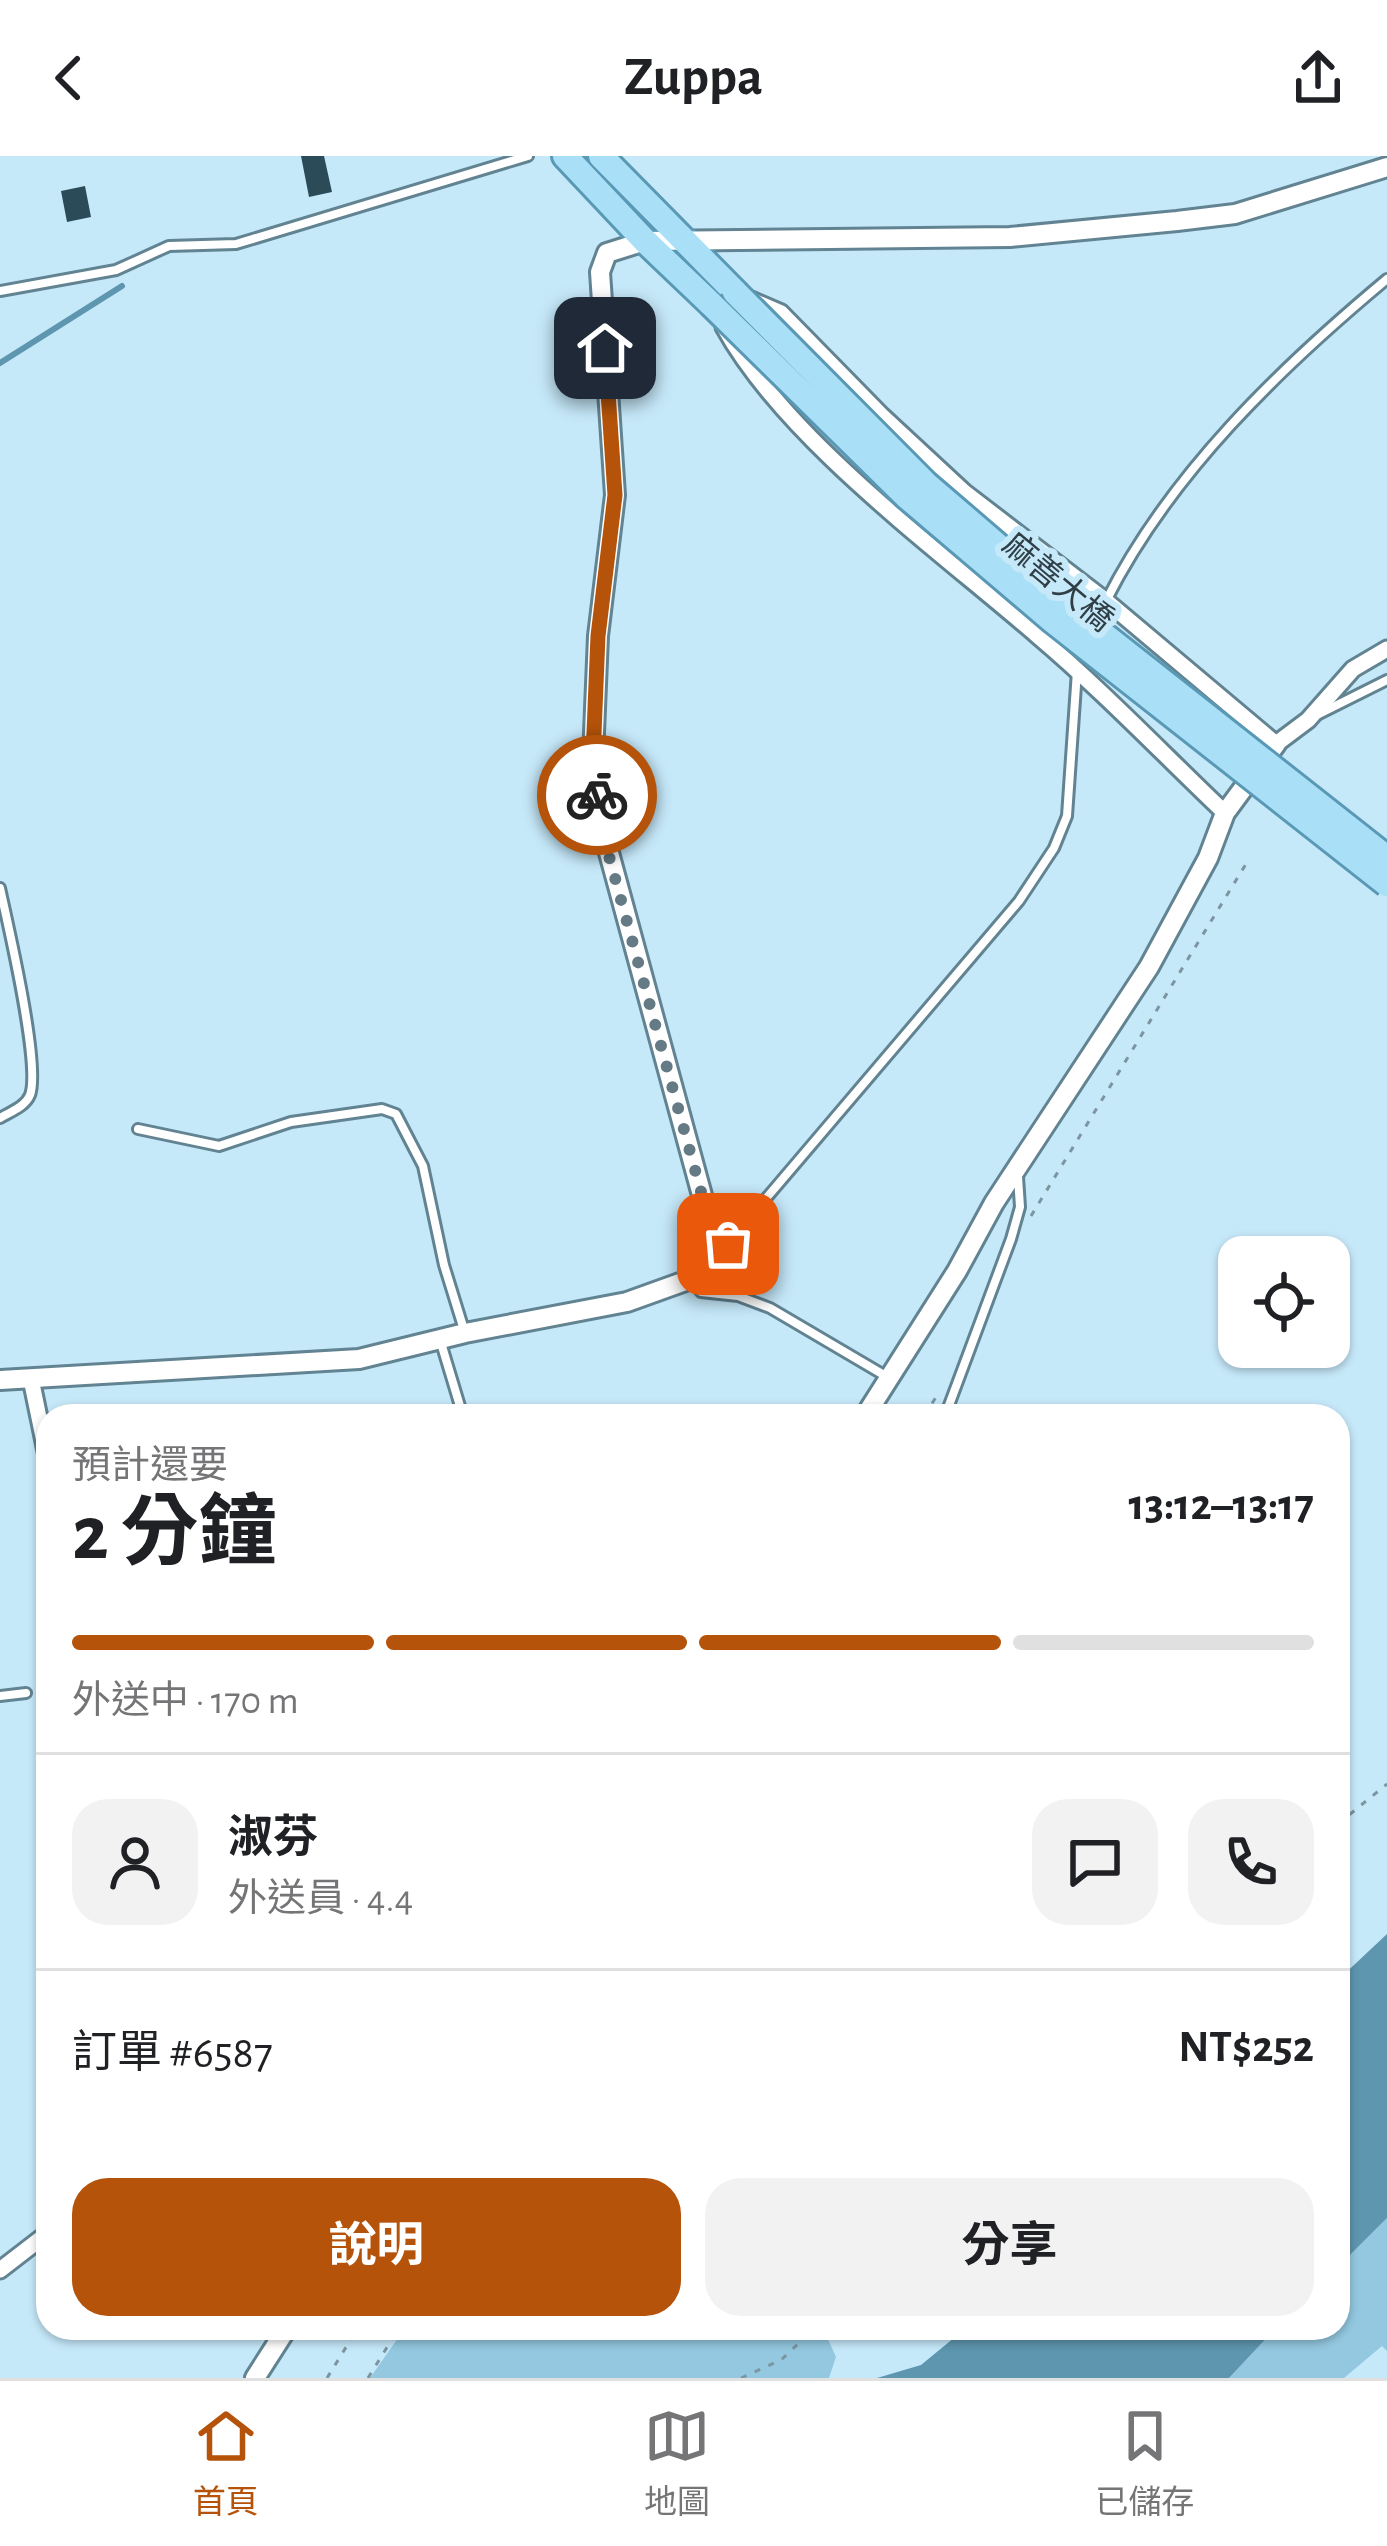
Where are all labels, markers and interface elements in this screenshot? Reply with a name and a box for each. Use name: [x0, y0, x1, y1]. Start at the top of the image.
icon: back: [36, 45, 102, 111]
icon: share: [1285, 45, 1351, 111]
text: Zuppa: [624, 51, 763, 105]
pin: [554, 297, 656, 399]
icon: home: [572, 315, 638, 381]
street label: 麻善大橋: [996, 526, 1120, 638]
courier: [537, 735, 657, 855]
icon: bike: [564, 762, 630, 828]
pin: [677, 1193, 779, 1295]
icon: bag: [695, 1211, 761, 1277]
map controls: [1218, 1236, 1350, 1368]
button: locate: [1218, 1236, 1350, 1368]
text: 預計還要: [72, 1447, 228, 1486]
text: 13:12–13:17: [1128, 1483, 1314, 1528]
text: 2 分鐘: [72, 1496, 277, 1574]
text: 外送中 · 170 m: [72, 1682, 299, 1721]
button: person: [72, 1799, 198, 1925]
button: chat: [1032, 1799, 1158, 1925]
button: phone: [1188, 1799, 1314, 1925]
text: 淑芬: [228, 1816, 318, 1861]
text: 外送員 · 4.4: [228, 1880, 413, 1919]
text: NT$252: [1178, 2025, 1314, 2070]
text: 訂單 #6587: [72, 2031, 273, 2076]
button: 說明: [72, 2178, 681, 2316]
button: 分享: [705, 2178, 1314, 2316]
tab: 首頁: [193, 2403, 259, 2524]
tab: 地圖: [644, 2403, 710, 2524]
tab: 已儲存: [1095, 2403, 1194, 2524]

